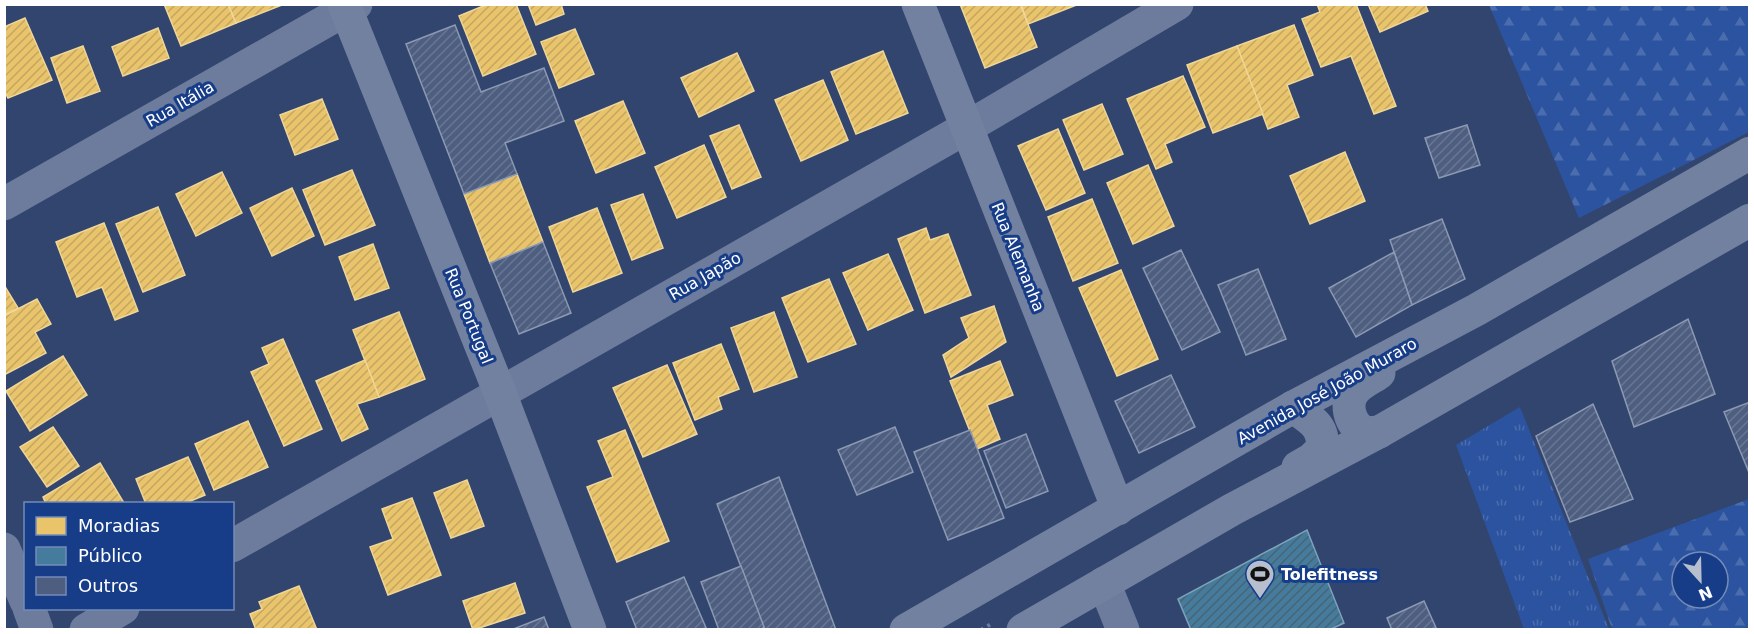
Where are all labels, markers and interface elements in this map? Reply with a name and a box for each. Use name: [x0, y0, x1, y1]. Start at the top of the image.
street label: Rua Itália: [143, 77, 217, 131]
street label: Rua Alemanha: [987, 200, 1049, 314]
street label: Rua Japão: [666, 248, 744, 304]
street label: Rua Portugal: [441, 265, 497, 367]
street label: Avenida José João Muraro: [1234, 334, 1420, 448]
legend: [24, 502, 234, 610]
text: Moradias: [78, 515, 160, 536]
text: Público: [78, 545, 142, 566]
north arrow: [1670, 550, 1730, 610]
sports icon: Tolefitness: [1244, 558, 1276, 600]
place label: Tolefitness: [1281, 565, 1378, 584]
text: Outros: [78, 575, 138, 596]
text: N: [1696, 582, 1715, 605]

